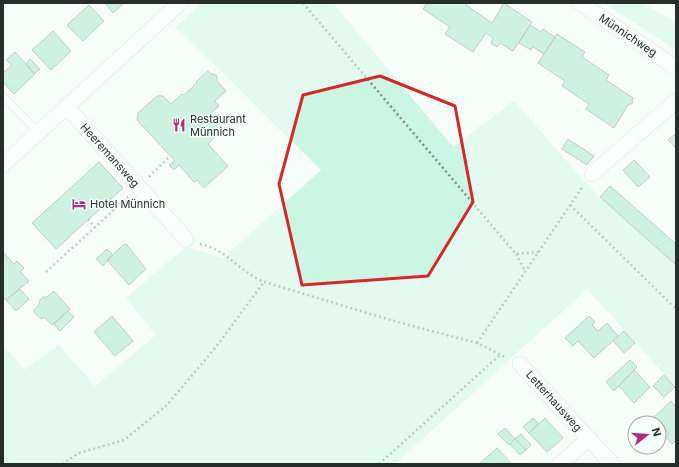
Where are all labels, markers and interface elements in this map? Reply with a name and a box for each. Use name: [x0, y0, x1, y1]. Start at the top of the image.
street label: Münnichweg: [596, 11, 660, 59]
place label: Restaurant Münnich: [190, 112, 246, 139]
restaurant icon: Restaurant Münnich: [171, 117, 187, 133]
street label: Heeremansweg: [78, 120, 142, 190]
hotel icon: Hotel Münnich: [71, 196, 87, 212]
place label: Hotel Münnich: [90, 197, 165, 211]
street label: Letterhausweg: [523, 368, 585, 434]
north arrow: [627, 415, 667, 455]
text: N: [649, 426, 664, 438]

